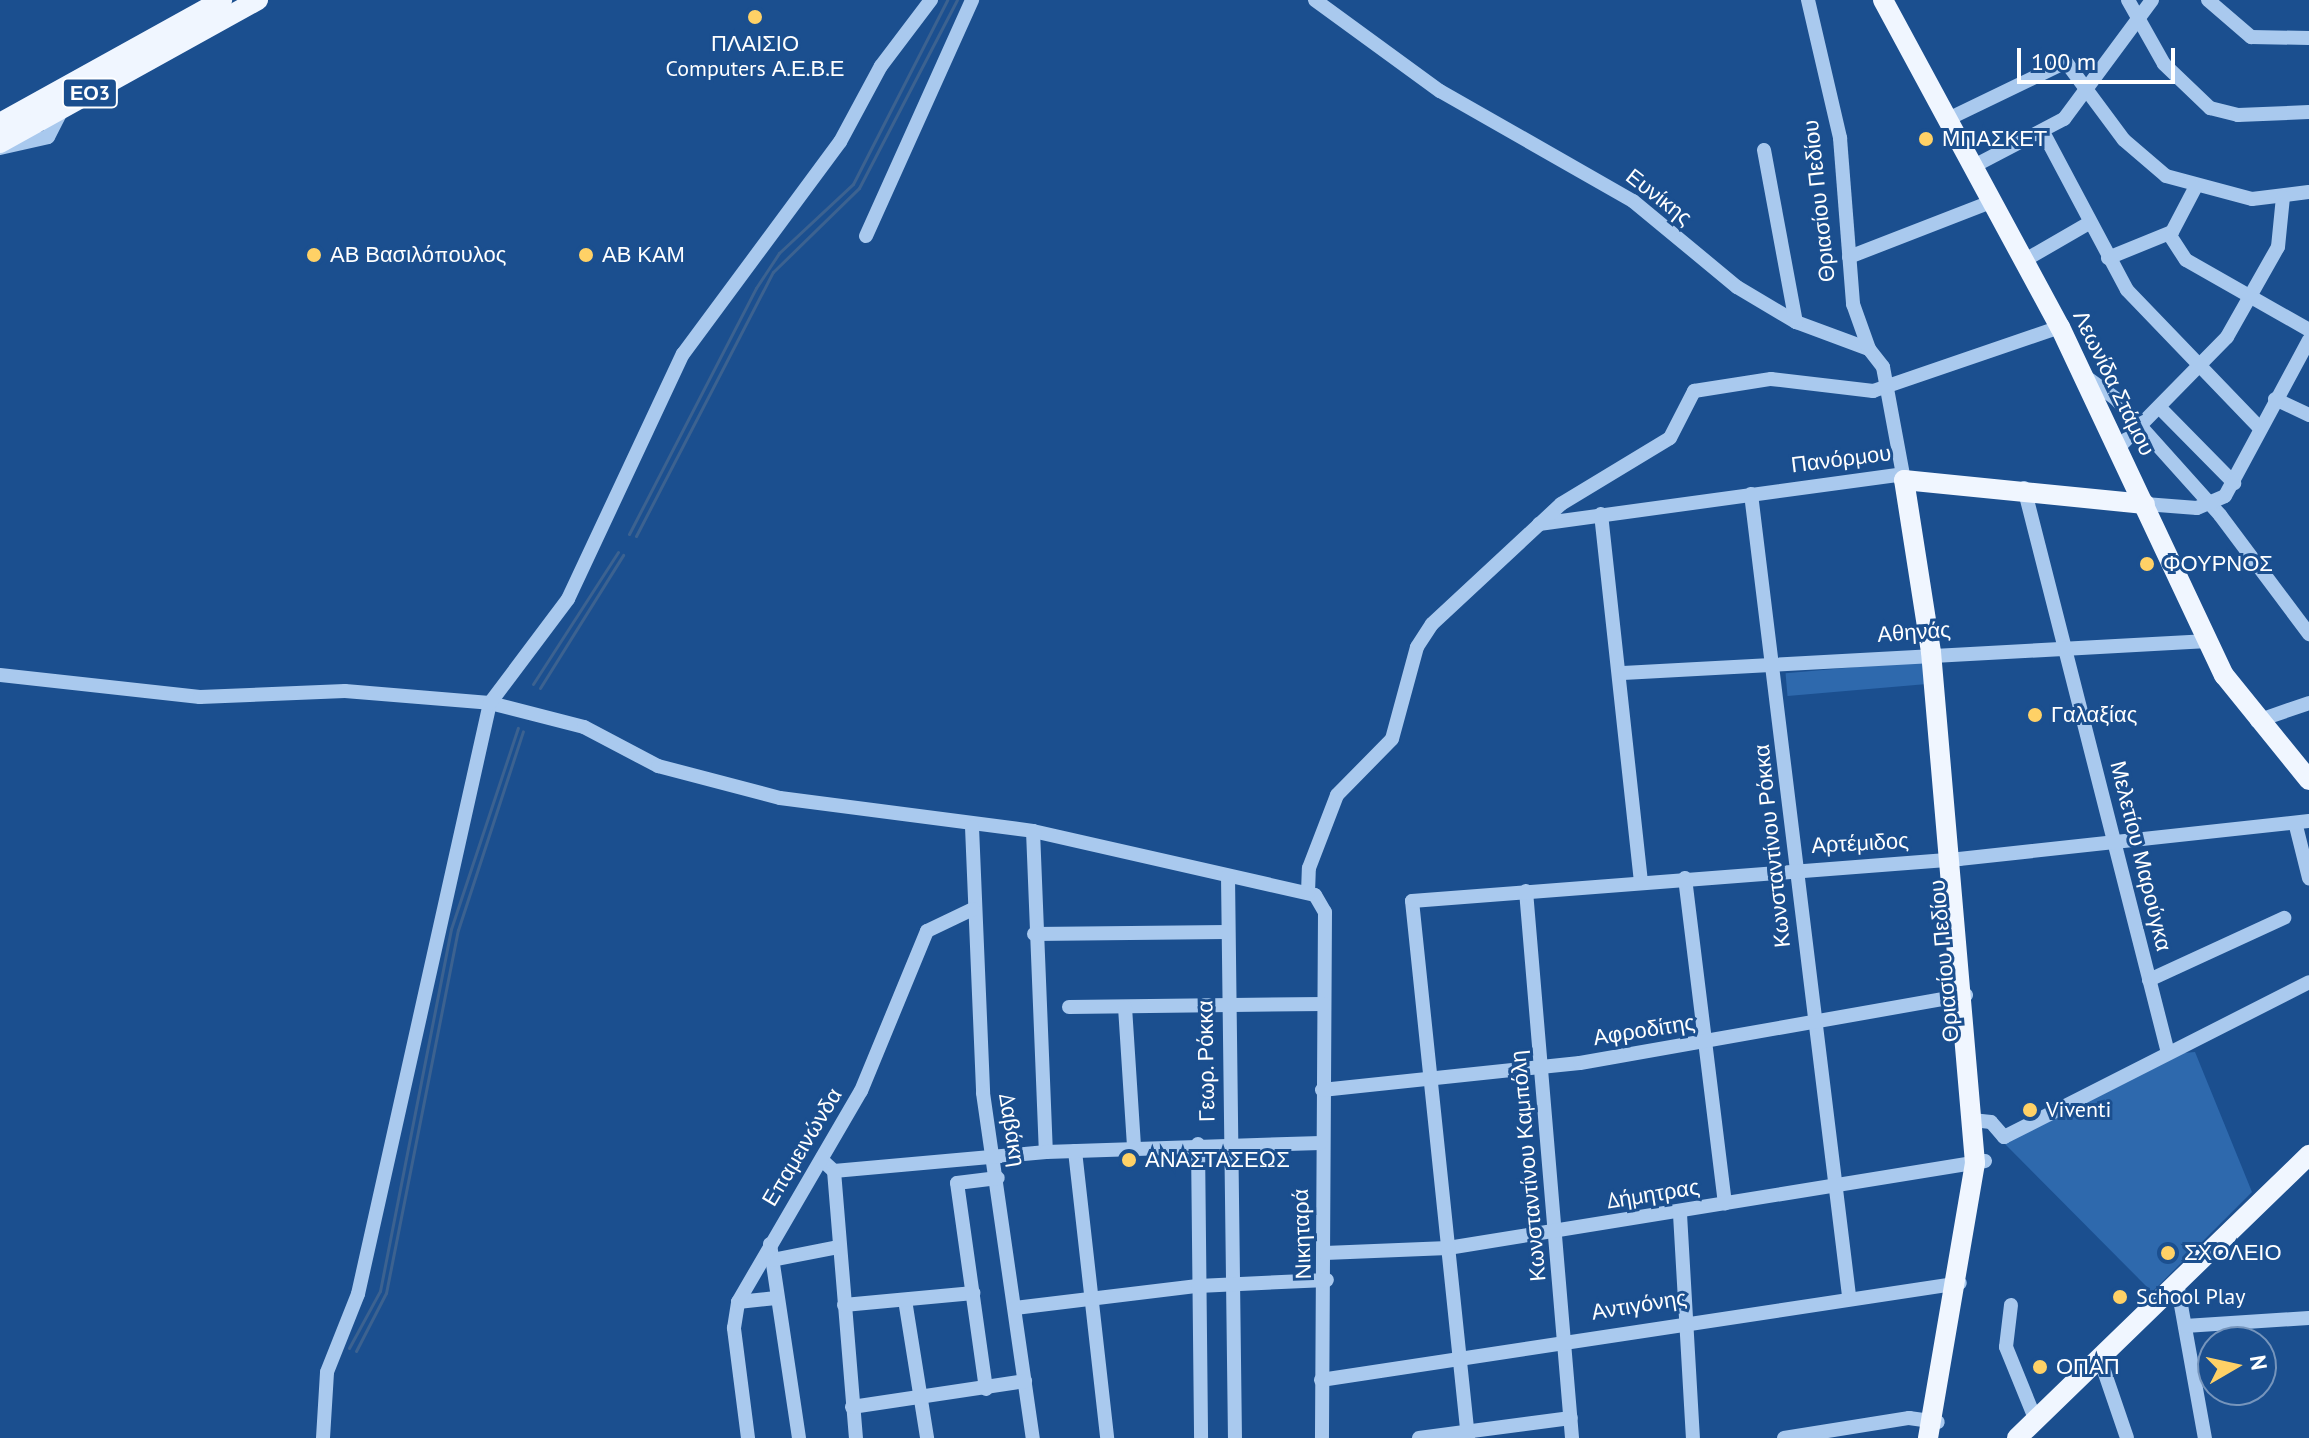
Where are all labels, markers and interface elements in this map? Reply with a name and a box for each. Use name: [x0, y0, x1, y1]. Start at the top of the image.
marker: ΠΛΑΙΣΙΟ Computers Α.Ε.Β.Ε: [746, 8, 764, 26]
place label: ΠΛΑΙΣΙΟ Computers Α.Ε.Β.Ε: [665, 30, 845, 82]
scale bar: [2021, 32, 2179, 82]
text: 100 m: [2031, 46, 2096, 77]
road number: ΕΟ3: [60, 77, 120, 109]
street label: Θριασίου Πεδίου: [1797, 119, 1841, 283]
place label: ΜΠΑΣΚΕΤ: [1942, 126, 2047, 152]
marker: ΜΠΑΣΚΕΤ: [1917, 130, 1935, 148]
street label: Ευνίκης: [1621, 163, 1697, 231]
place label: ΑΒ Βασιλόπουλος: [330, 242, 506, 268]
place label: ΑΒ ΚΑΜ: [602, 242, 685, 268]
marker: ΑΒ Βασιλόπουλος: [305, 246, 323, 264]
marker: ΑΒ ΚΑΜ: [577, 246, 595, 264]
street label: Λεωνίδα Στάμου: [2067, 306, 2161, 460]
street label: Πανόρμου: [1789, 440, 1893, 478]
place label: ΦΟΥΡΝΟΣ: [2163, 551, 2273, 577]
marker: ΦΟΥΡΝΟΣ: [2138, 555, 2156, 573]
street label: Αθηνάς: [1876, 616, 1952, 648]
place label: Γαλαξίας: [2051, 702, 2137, 728]
marker: Γαλαξίας: [2026, 706, 2044, 724]
street label: Κωνσταντίνου Ρόκκα: [1748, 743, 1796, 949]
street label: Μελετίου Μαρούγκα: [2105, 758, 2177, 954]
street label: Αρτέμιδος: [1811, 827, 1909, 859]
street label: Θριασίου Πεδίου: [1924, 879, 1964, 1043]
street label: Γεωρ. Ρόκκα: [1192, 999, 1220, 1123]
street label: Αφροδίτης: [1591, 1009, 1697, 1051]
street label: Κωνσταντίνου Καμπόλη: [1505, 1049, 1551, 1283]
street label: Επαμεινώνδα: [756, 1083, 848, 1211]
street label: Δαβάκη: [993, 1091, 1031, 1169]
place label: Viventi: [2046, 1097, 2111, 1123]
marker: Viventi: [2021, 1101, 2039, 1119]
place label: ΑΝΑΣΤΑΣΕΩΣ: [1145, 1147, 1290, 1173]
marker: ΑΝΑΣΤΑΣΕΩΣ: [1120, 1151, 1138, 1169]
street label: Δήμητρας: [1605, 1174, 1701, 1214]
street label: Νικηταρά: [1287, 1188, 1317, 1280]
place label: ΣΧΟΛΕΙΟ: [2184, 1240, 2282, 1266]
marker: ΣΧΟΛΕΙΟ: [2159, 1244, 2177, 1262]
street label: Αντιγόνης: [1590, 1284, 1688, 1326]
place label: School Play: [2136, 1284, 2245, 1310]
marker: School Play: [2111, 1288, 2129, 1306]
north arrow: [2197, 1326, 2277, 1406]
text: N: [2244, 1353, 2274, 1372]
place label: ΟΠΑΠ: [2056, 1354, 2120, 1380]
marker: ΟΠΑΠ: [2031, 1358, 2049, 1376]

